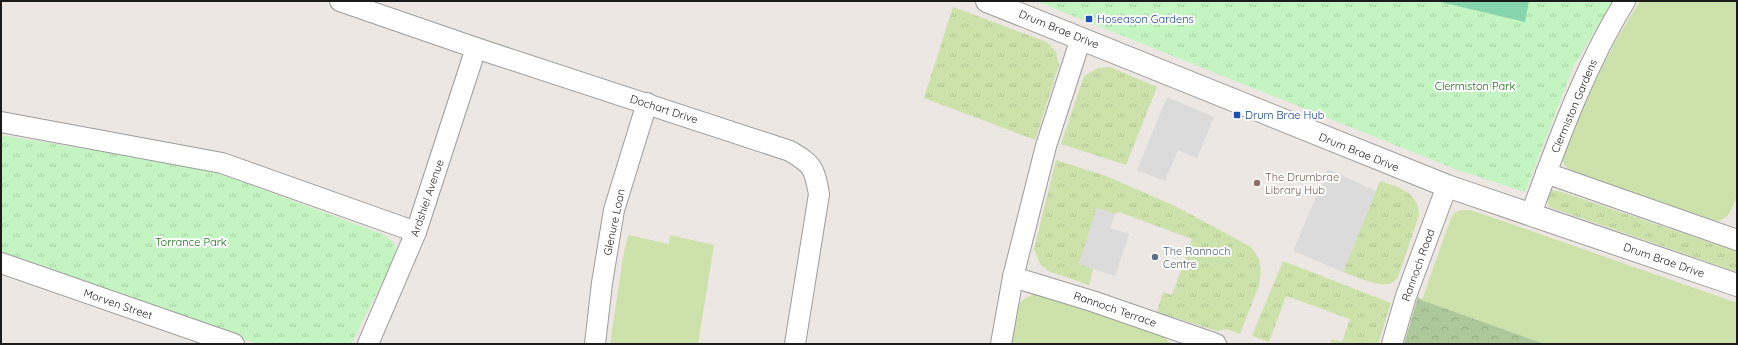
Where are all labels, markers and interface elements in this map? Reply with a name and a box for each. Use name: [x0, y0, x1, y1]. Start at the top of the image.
street label: Drum Brae Drive: [1017, 7, 1101, 51]
place label: Hoseason Gardens: [1097, 12, 1194, 26]
marker: Hoseason Gardens: [1084, 14, 1094, 24]
street label: Clermiston Gardens: [1548, 57, 1600, 155]
park label: Clermiston Park: [1435, 79, 1515, 93]
street label: Dochart Drive: [628, 91, 700, 127]
place label: Drum Brae Hub: [1245, 108, 1325, 122]
marker: Drum Brae Hub: [1232, 110, 1242, 120]
street label: Drum Brae Drive: [1317, 130, 1401, 174]
street label: Ardshiel Avenue: [407, 157, 447, 239]
place label: The Drumbrae Library Hub: [1265, 170, 1339, 197]
marker: The Drumbrae Library Hub: [1252, 178, 1262, 188]
street label: Glenure Loan: [600, 187, 628, 257]
street label: Rannoch Road: [1398, 227, 1438, 303]
park label: Torrance Park: [155, 235, 227, 249]
street label: Drum Brae Drive: [1622, 240, 1706, 280]
place label: The Rannoch Centre: [1163, 244, 1231, 271]
marker: The Rannoch Centre: [1150, 252, 1160, 262]
street label: Morven Street: [82, 286, 155, 322]
street label: Rannoch Terrace: [1072, 288, 1158, 330]

